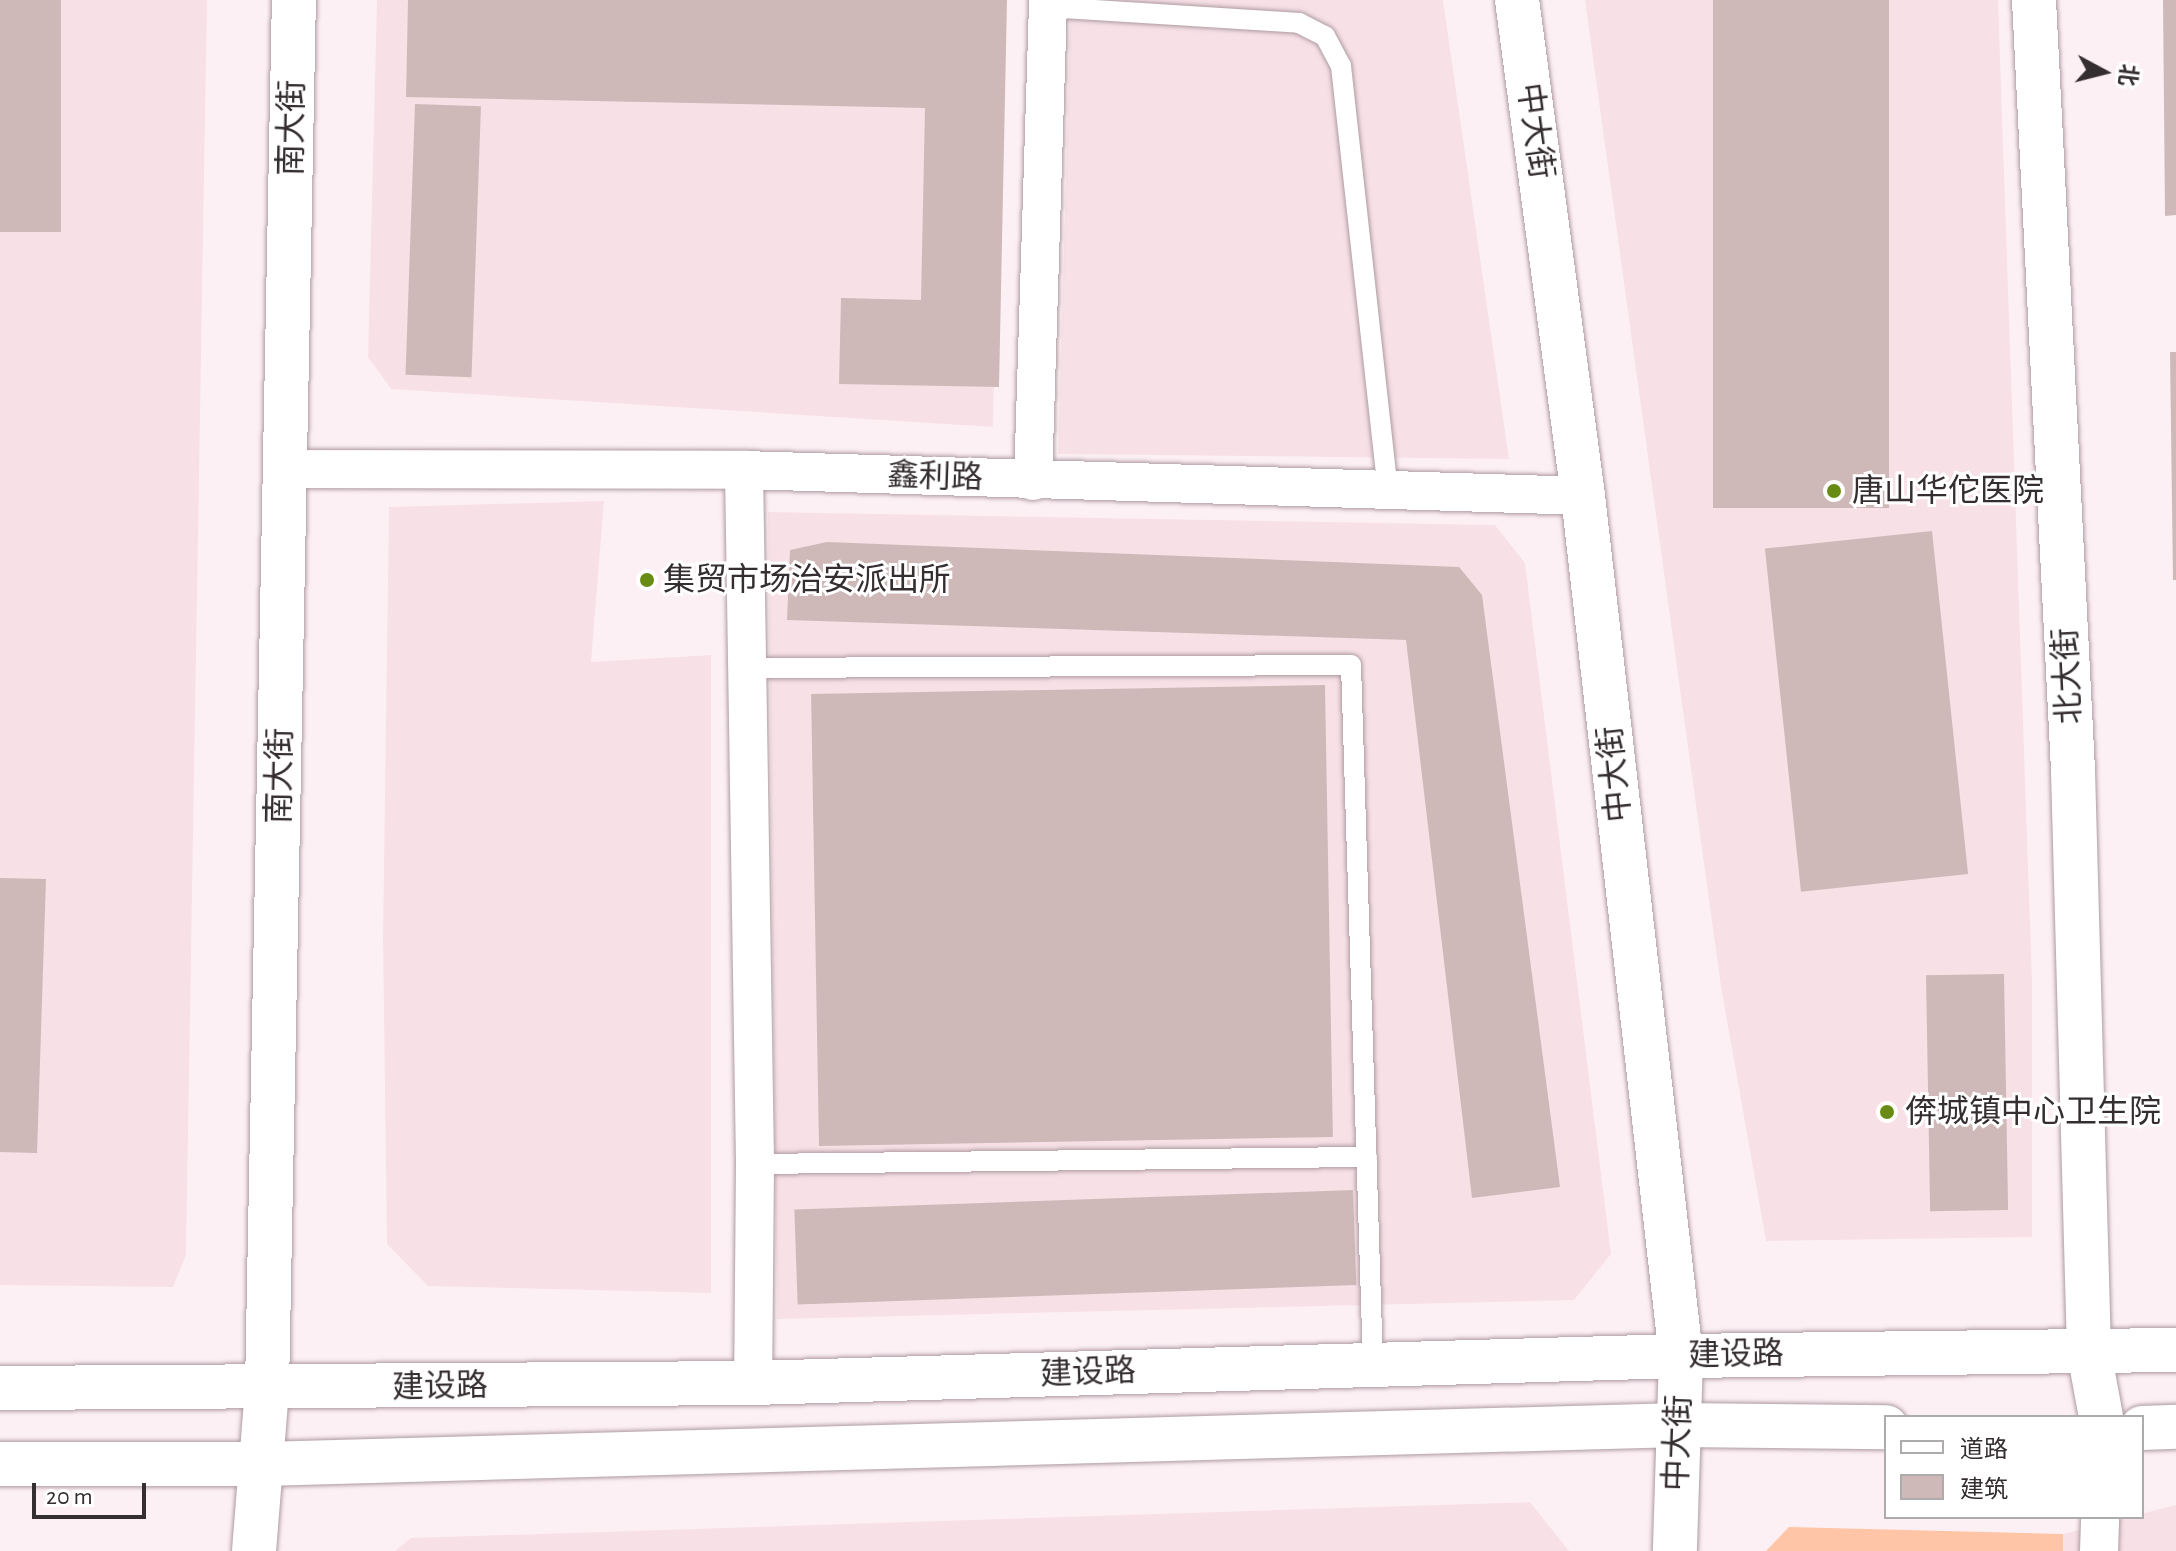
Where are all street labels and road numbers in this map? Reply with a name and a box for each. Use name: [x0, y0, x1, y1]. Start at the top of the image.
street label: 南大街: [272, 80, 312, 176]
street label: 中大街: [1509, 81, 1561, 181]
street label: 鑫利路: [886, 456, 984, 498]
street label: 北大街: [2046, 627, 2090, 725]
street label: 中大街: [1591, 724, 1639, 824]
street label: 南大街: [260, 728, 300, 824]
street label: 建设路: [1688, 1335, 1784, 1375]
street label: 建设路: [1039, 1352, 1137, 1394]
street label: 建设路: [392, 1367, 488, 1407]
street label: 中大街: [1657, 1394, 1699, 1492]

